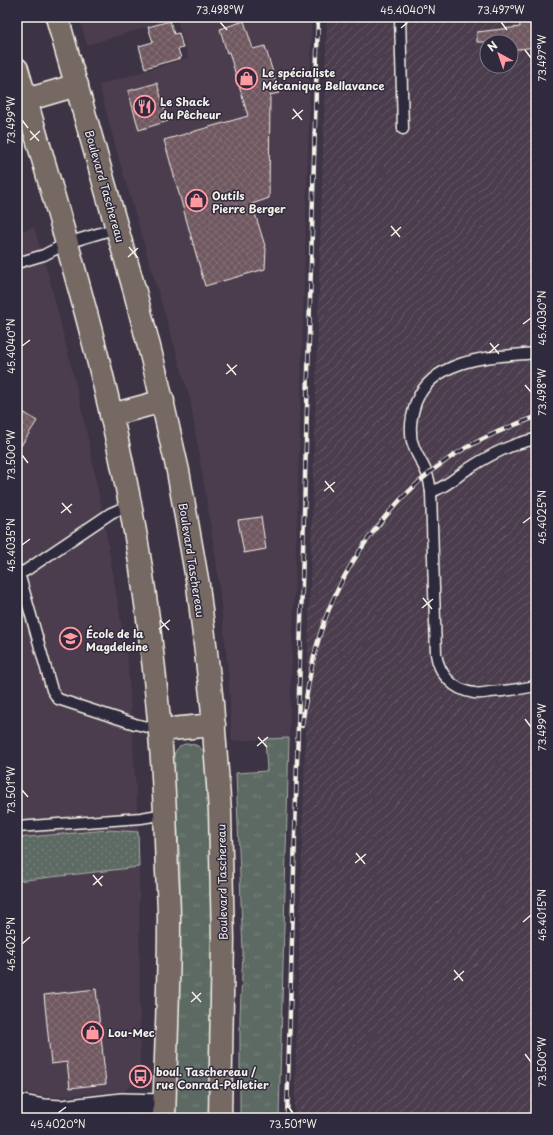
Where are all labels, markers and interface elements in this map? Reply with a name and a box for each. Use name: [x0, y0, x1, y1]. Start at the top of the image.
text: 73.498°W: [196, 2, 244, 17]
text: 45.4040°N: [380, 2, 436, 17]
text: 73.497°W: [478, 2, 525, 17]
north arrow: [479, 34, 519, 74]
text: 73.497°W: [534, 34, 549, 81]
text: N: [483, 36, 501, 55]
place label: Le spécialiste Mécanique Bellavance: [262, 64, 384, 94]
shop icon: Le spécialiste Mécanique Bellavance: [234, 65, 260, 91]
place label: Le Shack du Pêcheur: [160, 93, 221, 123]
restaurant icon: Le Shack du Pêcheur: [131, 94, 157, 120]
text: 73.499°W: [3, 95, 18, 144]
street label: Boulevard Taschereau: [81, 128, 129, 244]
place label: Outils Pierre Berger: [212, 187, 286, 217]
shop icon: Outils Pierre Berger: [184, 188, 210, 214]
text: 45.4030°N: [534, 290, 549, 346]
text: 45.4040°N: [3, 318, 18, 374]
text: 73.498°W: [534, 368, 549, 416]
text: 73.500°W: [3, 429, 18, 480]
text: 45.4025°N: [534, 490, 549, 544]
street label: Boulevard Taschereau: [175, 501, 209, 619]
text: 45.4035°N: [3, 518, 18, 572]
place label: École de la Magdeleine: [86, 625, 149, 655]
school or university icon: École de la Magdeleine: [57, 626, 83, 652]
text: 73.499°W: [534, 702, 549, 751]
text: 73.501°W: [3, 765, 18, 814]
street label: Boulevard Taschereau: [212, 824, 232, 940]
text: 45.4015°N: [534, 889, 549, 941]
text: 45.4025°N: [3, 917, 18, 971]
shop icon: Lou-Mec: [79, 1019, 105, 1045]
place label: Lou-Mec: [108, 1024, 155, 1041]
text: 73.500°W: [534, 1036, 549, 1087]
place label: boul. Taschereau / rue Conrad-Pelletier: [156, 1063, 269, 1093]
bus stop icon: boul. Taschereau / rue Conrad-Pelletier: [128, 1064, 154, 1090]
text: 45.4020°N: [30, 1116, 86, 1131]
text: 73.501°W: [269, 1116, 318, 1131]

